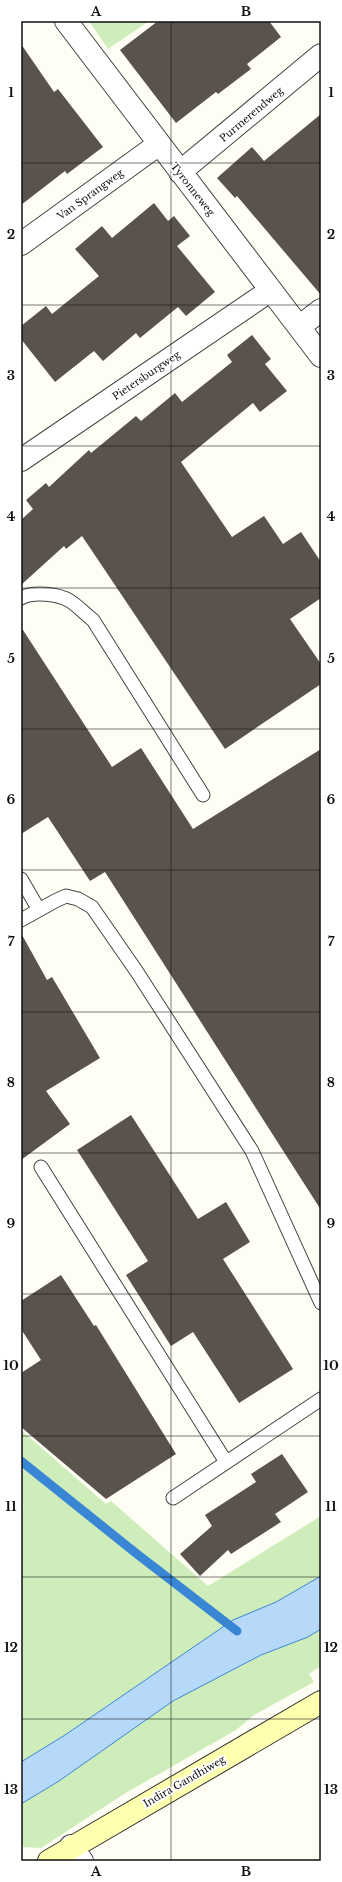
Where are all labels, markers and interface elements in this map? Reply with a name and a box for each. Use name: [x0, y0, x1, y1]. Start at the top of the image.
text: A: [90, 3, 102, 20]
text: B: [241, 3, 251, 20]
street label: Purmerendweg: [217, 83, 286, 145]
text: 1: [8, 84, 14, 101]
text: 1: [328, 84, 334, 101]
street label: Tyronneweg: [168, 160, 218, 219]
street label: Van Sprangweg: [54, 165, 127, 223]
text: 2: [7, 226, 15, 243]
text: 2: [327, 226, 335, 243]
street label: Pietersburgweg: [110, 347, 183, 403]
text: 3: [7, 367, 15, 384]
text: 3: [327, 367, 335, 384]
text: 4: [7, 508, 16, 525]
text: 4: [327, 508, 336, 525]
text: 5: [7, 650, 15, 667]
text: 5: [327, 650, 335, 667]
text: 6: [7, 791, 16, 808]
text: 6: [327, 791, 336, 808]
text: 7: [8, 933, 15, 950]
text: 7: [328, 933, 335, 950]
text: 8: [7, 1074, 15, 1091]
text: 8: [327, 1074, 335, 1091]
text: 9: [7, 1215, 16, 1232]
text: 9: [327, 1215, 336, 1232]
text: 10: [3, 1357, 19, 1374]
text: 10: [323, 1357, 339, 1374]
text: 11: [5, 1498, 17, 1515]
text: 11: [325, 1498, 337, 1515]
text: 12: [4, 1639, 18, 1656]
text: 12: [324, 1639, 338, 1656]
street label: Indira Gandhiweg: [141, 1752, 228, 1810]
text: 13: [4, 1781, 18, 1798]
text: 13: [324, 1781, 338, 1798]
text: A: [90, 1863, 102, 1880]
text: B: [241, 1863, 251, 1880]

